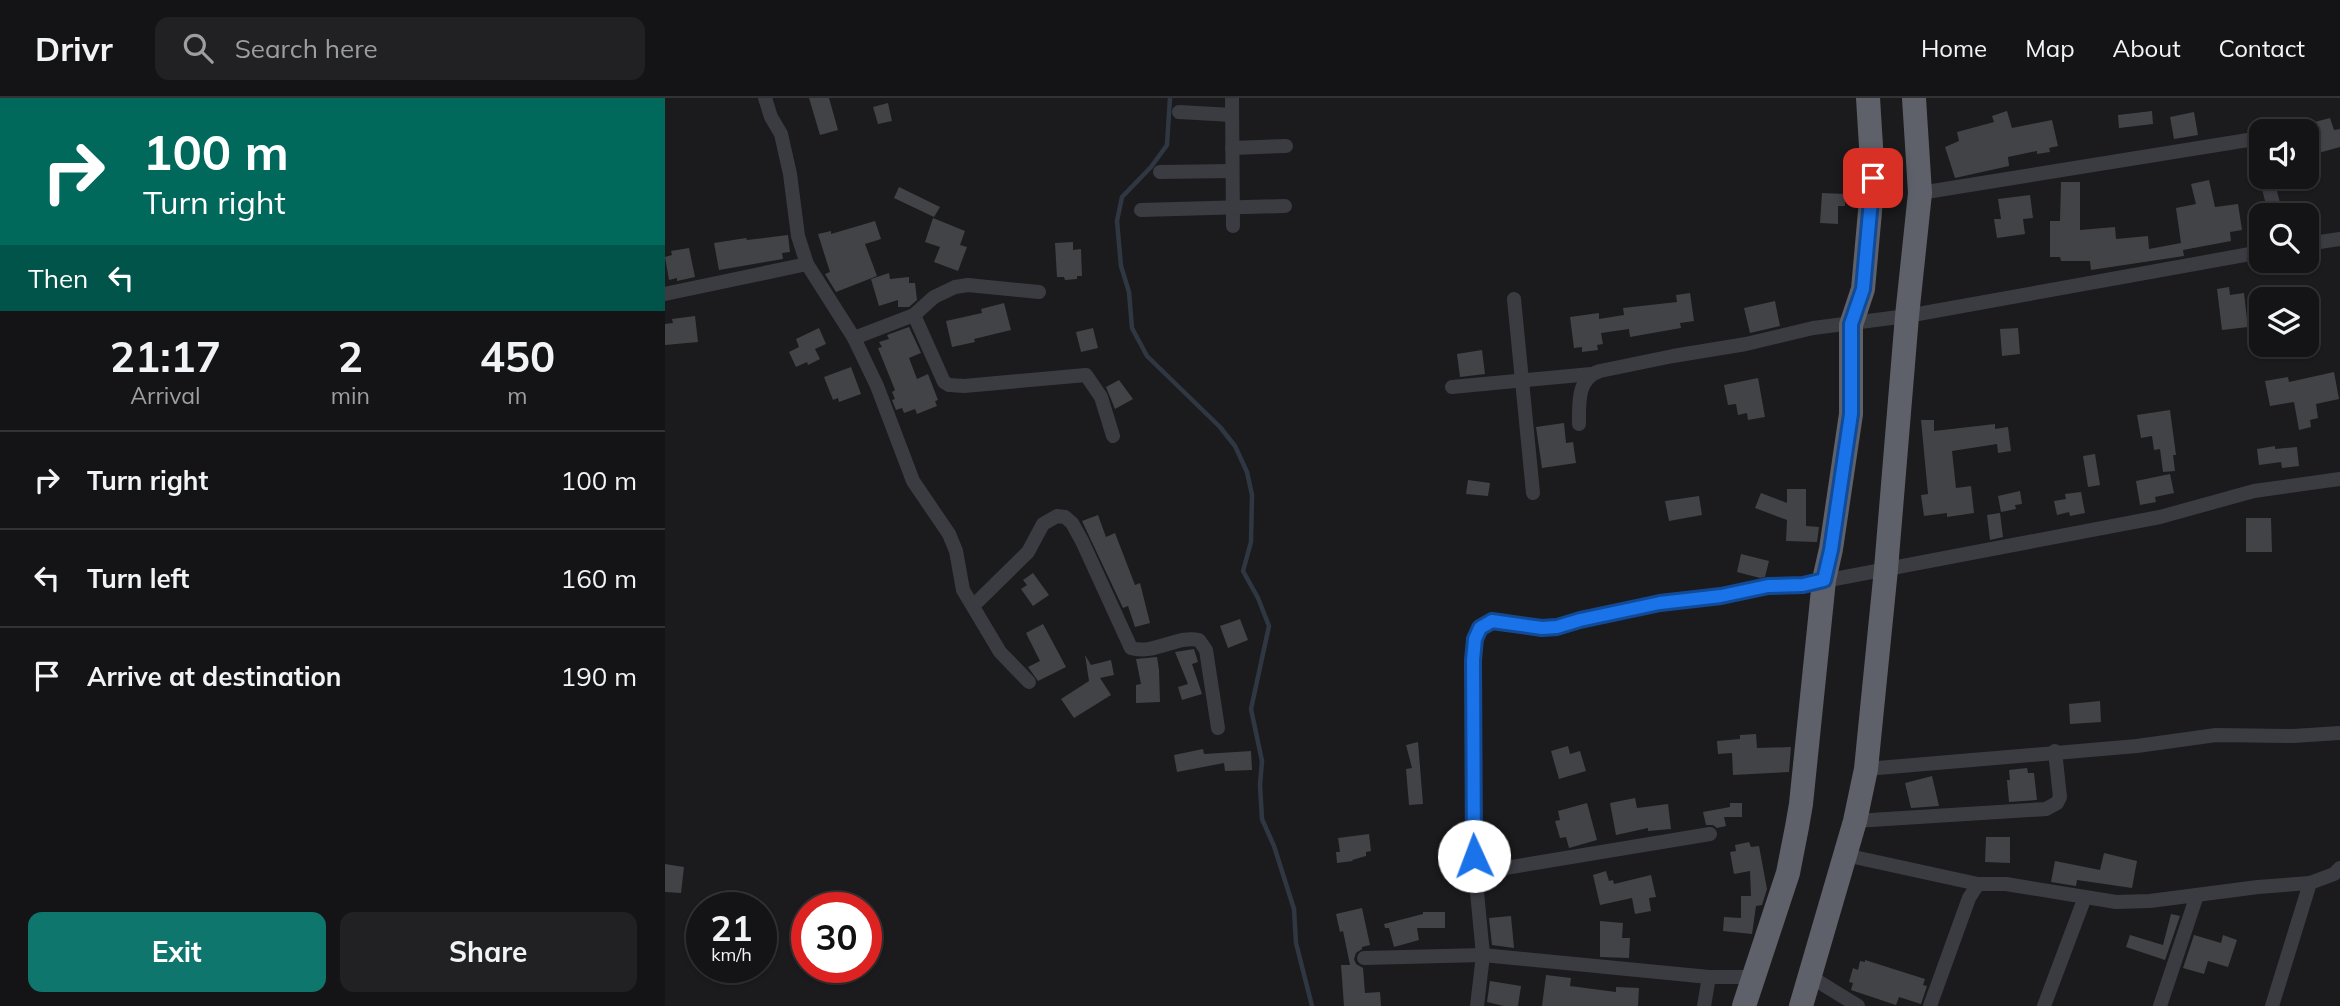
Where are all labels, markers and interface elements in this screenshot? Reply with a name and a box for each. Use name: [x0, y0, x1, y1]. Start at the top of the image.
search box: [155, 17, 645, 80]
text: Drivr: [35, 28, 113, 69]
icon: search: [179, 29, 217, 67]
text: Search here: [235, 32, 378, 65]
text: Home: [1921, 33, 1987, 63]
text: Map: [2025, 33, 2075, 63]
text: About: [2113, 33, 2181, 63]
text: Contact: [2219, 33, 2305, 63]
map controls: [2249, 119, 2319, 357]
button: sound: [2249, 119, 2319, 189]
text: 100 m: [143, 121, 289, 182]
icon: right: [28, 126, 119, 217]
pin: [1843, 148, 1903, 208]
icon: arrive: [1854, 159, 1892, 197]
text: Turn right: [143, 182, 286, 222]
button: search: [2249, 203, 2319, 273]
icon: left: [102, 259, 140, 297]
text: Then: [28, 262, 88, 295]
button: layers: [2249, 287, 2319, 357]
text: 21:17: [110, 330, 221, 383]
text: 2: [338, 330, 363, 383]
text: 450: [480, 330, 555, 383]
text: Arrival: [130, 381, 201, 410]
text: min: [331, 381, 370, 410]
text: m: [507, 381, 528, 410]
icon: right: [28, 461, 66, 499]
text: Turn right: [87, 464, 208, 497]
text: 100 m: [561, 464, 637, 497]
icon: left: [28, 559, 66, 597]
text: Turn left: [87, 562, 189, 595]
text: 160 m: [561, 562, 637, 595]
icon: arrive: [28, 657, 66, 695]
text: Arrive at destination: [87, 660, 342, 693]
text: 190 m: [561, 660, 637, 693]
position arrow: [1437, 819, 1511, 893]
speed limit sign: 30: [791, 892, 882, 983]
text: 21: [710, 906, 753, 950]
button: Exit: [28, 912, 326, 992]
button: Share: [340, 912, 637, 992]
text: km/h: [711, 943, 752, 966]

